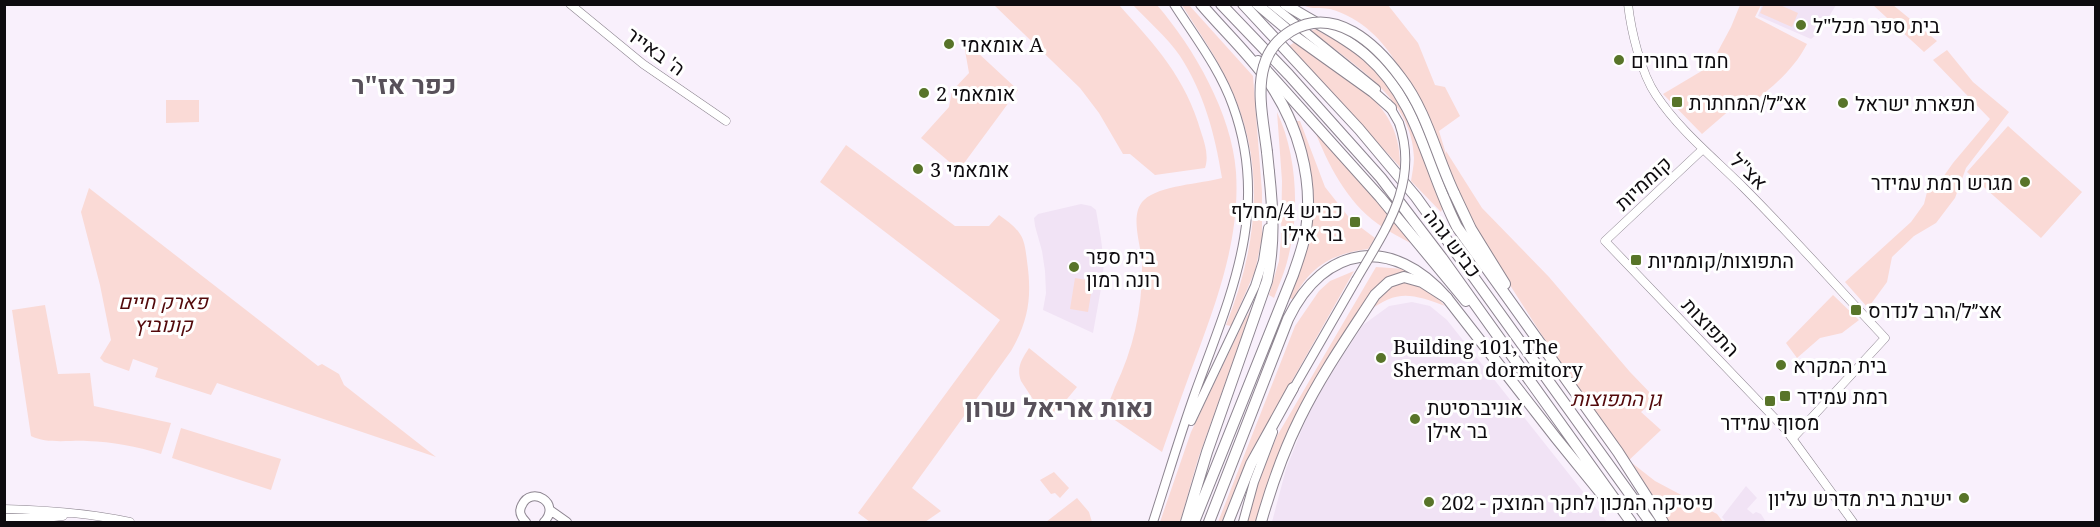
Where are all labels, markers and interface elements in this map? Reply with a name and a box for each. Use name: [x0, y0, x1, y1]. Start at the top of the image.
place label: בית ספר מכל"ל: [1813, 12, 1940, 39]
marker: בית ספר מכל"ל: [1794, 18, 1808, 32]
street label: ה' באייר: [621, 20, 691, 82]
place label: אומאמי A: [961, 31, 1044, 58]
marker: אומאמי A: [942, 37, 956, 51]
place label: חמד בחורים: [1631, 47, 1729, 74]
marker: חמד בחורים: [1612, 53, 1626, 67]
district label: כפר אז"ר: [352, 66, 456, 102]
place label: אומאמי 2: [936, 80, 1015, 107]
marker: אומאמי 2: [917, 86, 931, 100]
place label: אצ״ל/המחתרת: [1689, 89, 1807, 116]
place label: תפארת ישראל: [1855, 90, 1975, 117]
marker: אצ״ל/המחתרת: [1670, 95, 1684, 109]
marker: תפארת ישראל: [1836, 96, 1850, 110]
street label: אצ"ל: [1724, 147, 1774, 195]
street label: קוממיות: [1609, 150, 1677, 216]
place label: אומאמי 3: [930, 156, 1009, 183]
marker: אומאמי 3: [911, 162, 925, 176]
place label: מגרש רמת עמידר: [1871, 169, 2013, 196]
marker: מגרש רמת עמידר: [2018, 175, 2032, 189]
place label: כביש 4/מחלף בר אילן: [1231, 197, 1343, 247]
street label: כביש גהה: [1418, 203, 1488, 283]
marker: כביש 4/מחלף בר אילן: [1348, 215, 1362, 229]
place label: בית ספר רונה רמון: [1086, 243, 1160, 293]
place label: התפוצות/קוממיות: [1648, 247, 1794, 274]
marker: התפוצות/קוממיות: [1629, 253, 1643, 267]
marker: בית ספר רונה רמון: [1067, 260, 1081, 274]
park label: פארק חיים קונוביץ: [118, 288, 209, 338]
street label: התפוצות: [1676, 292, 1746, 362]
place label: אצ״ל/הרב לנדרס: [1868, 297, 2002, 324]
marker: אצ״ל/הרב לנדרס: [1849, 303, 1863, 317]
place label: Building 101, The Sherman dormitory: [1393, 333, 1583, 383]
marker: Building 101, The Sherman dormitory: [1374, 351, 1388, 365]
place label: בית המקרא: [1793, 352, 1887, 379]
marker: בית המקרא: [1774, 358, 1788, 372]
place label: רמת עמידר: [1797, 383, 1888, 410]
park label: גן התפוצות: [1571, 385, 1663, 412]
district label: נאות אריאל שרון: [965, 389, 1153, 425]
marker: רמת עמידר: [1778, 389, 1792, 403]
place label: אוניברסיטת בר אילן: [1427, 394, 1523, 444]
marker: מסוף עמידר: [1763, 394, 1777, 408]
place label: מסוף עמידר: [1721, 409, 1819, 436]
marker: אוניברסיטת בר אילן: [1408, 412, 1422, 426]
place label: ישיבת בית מדרש עליון: [1768, 485, 1952, 512]
place label: 202 - פיסיקה המכון לחקר המוצק: [1441, 489, 1714, 516]
marker: ישיבת בית מדרש עליון: [1957, 491, 1971, 505]
marker: 202 - פיסיקה המכון לחקר המוצק: [1422, 495, 1436, 509]

